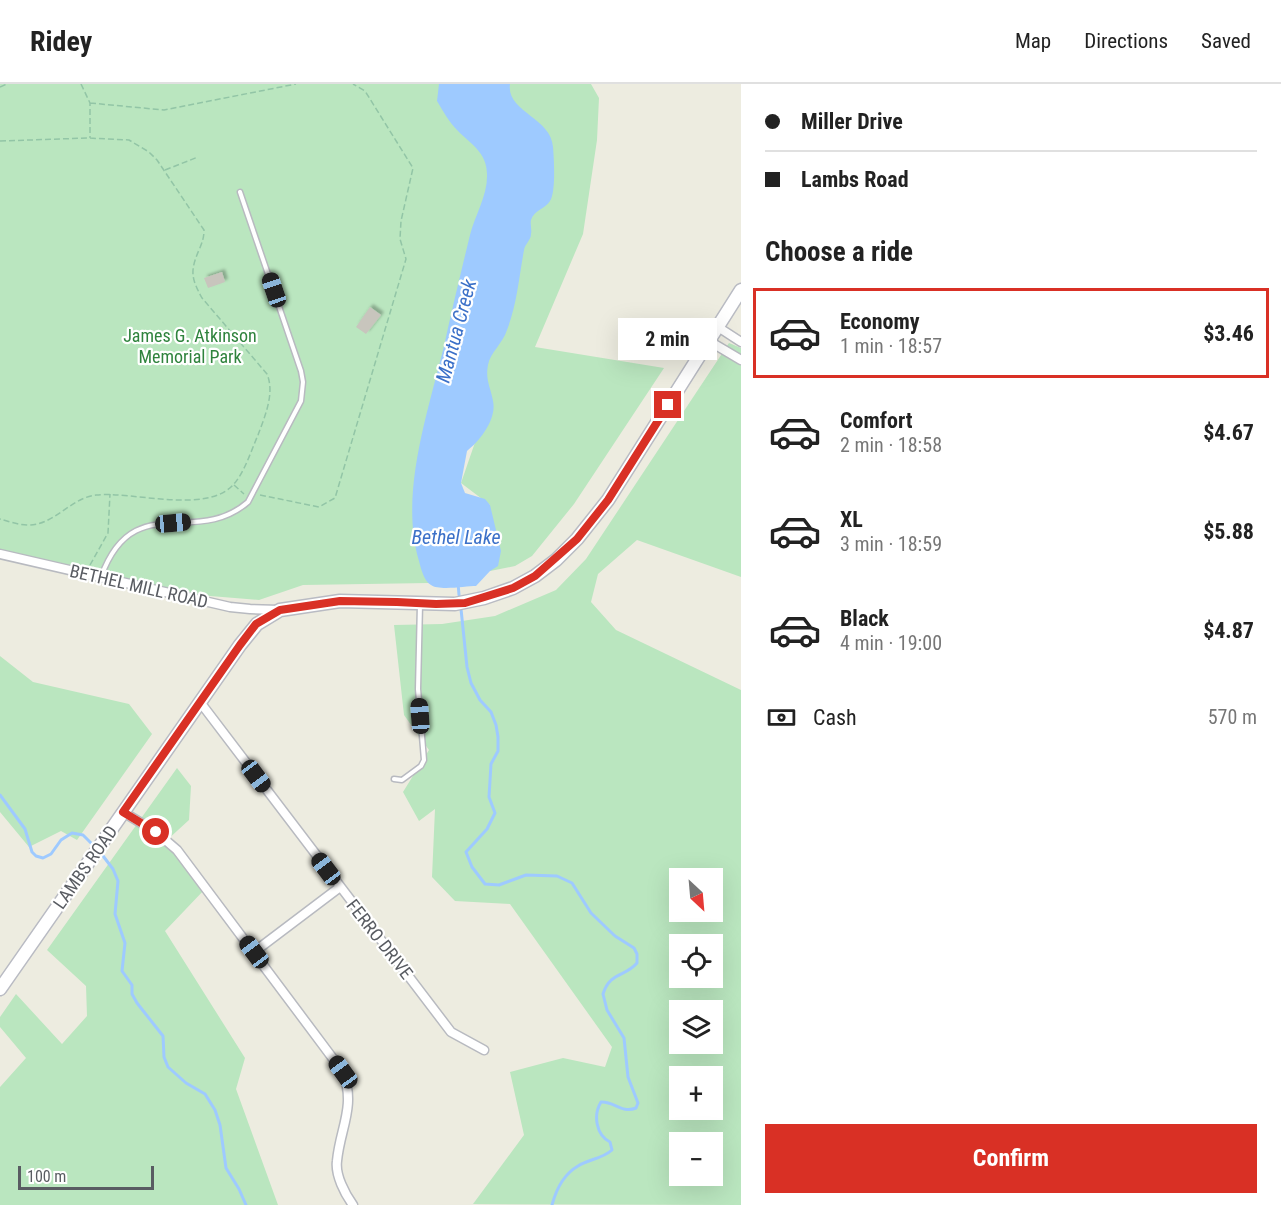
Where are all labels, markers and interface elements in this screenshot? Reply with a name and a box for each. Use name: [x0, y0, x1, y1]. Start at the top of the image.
text: Ridey: [30, 25, 92, 58]
text: Map: [1015, 29, 1051, 53]
text: Directions: [1084, 29, 1168, 53]
text: Saved: [1201, 29, 1251, 53]
text: Miller Drive: [801, 109, 903, 134]
text: Lambs Road: [801, 167, 909, 192]
text: Choose a ride: [765, 236, 913, 268]
car: [260, 270, 288, 310]
water label: Mantua Creek: [431, 276, 482, 385]
icon: car: [768, 306, 822, 360]
text: Economy: [840, 309, 920, 334]
callout: 2 min: [618, 318, 718, 360]
text: $3.46: [1203, 321, 1254, 346]
park label: James G. Atkinson Memorial Park: [123, 325, 257, 367]
text: 2 min: [645, 327, 690, 351]
text: 1 min · 18:57: [840, 334, 942, 358]
route end: [654, 391, 681, 418]
icon: car: [768, 405, 822, 459]
text: Comfort: [840, 408, 913, 433]
text: $4.67: [1203, 420, 1254, 445]
text: 2 min · 18:58: [840, 433, 942, 457]
icon: car: [768, 504, 822, 558]
text: XL: [840, 507, 863, 532]
car: [154, 512, 192, 534]
text: $5.88: [1203, 519, 1254, 544]
water label: Bethel Lake: [411, 525, 501, 549]
text: 3 min · 18:59: [840, 532, 942, 556]
street label: BETHEL MILL ROAD: [68, 560, 210, 612]
icon: car: [768, 603, 822, 657]
text: Black: [840, 606, 889, 631]
text: $4.87: [1203, 618, 1254, 643]
text: 4 min · 19:00: [840, 631, 942, 655]
car: [410, 697, 430, 735]
icon: cash: [765, 701, 798, 734]
text: Cash: [813, 705, 857, 730]
text: 570 m: [1208, 705, 1257, 729]
car: [238, 756, 274, 796]
route start: [142, 818, 169, 845]
street label: LAMBS ROAD: [49, 821, 121, 913]
car: [308, 849, 344, 889]
north arrow: [669, 868, 723, 922]
map controls: [669, 868, 723, 1186]
street label: FERRO DRIVE: [342, 895, 418, 983]
car: [236, 932, 272, 972]
button: locate: [669, 934, 723, 988]
button: layers: [669, 1000, 723, 1054]
car: [325, 1052, 361, 1092]
button: +: [669, 1066, 723, 1120]
button: Confirm: [765, 1124, 1257, 1193]
button: −: [669, 1132, 723, 1186]
scale bar: [18, 1163, 154, 1190]
text: 100 m: [27, 1167, 66, 1186]

